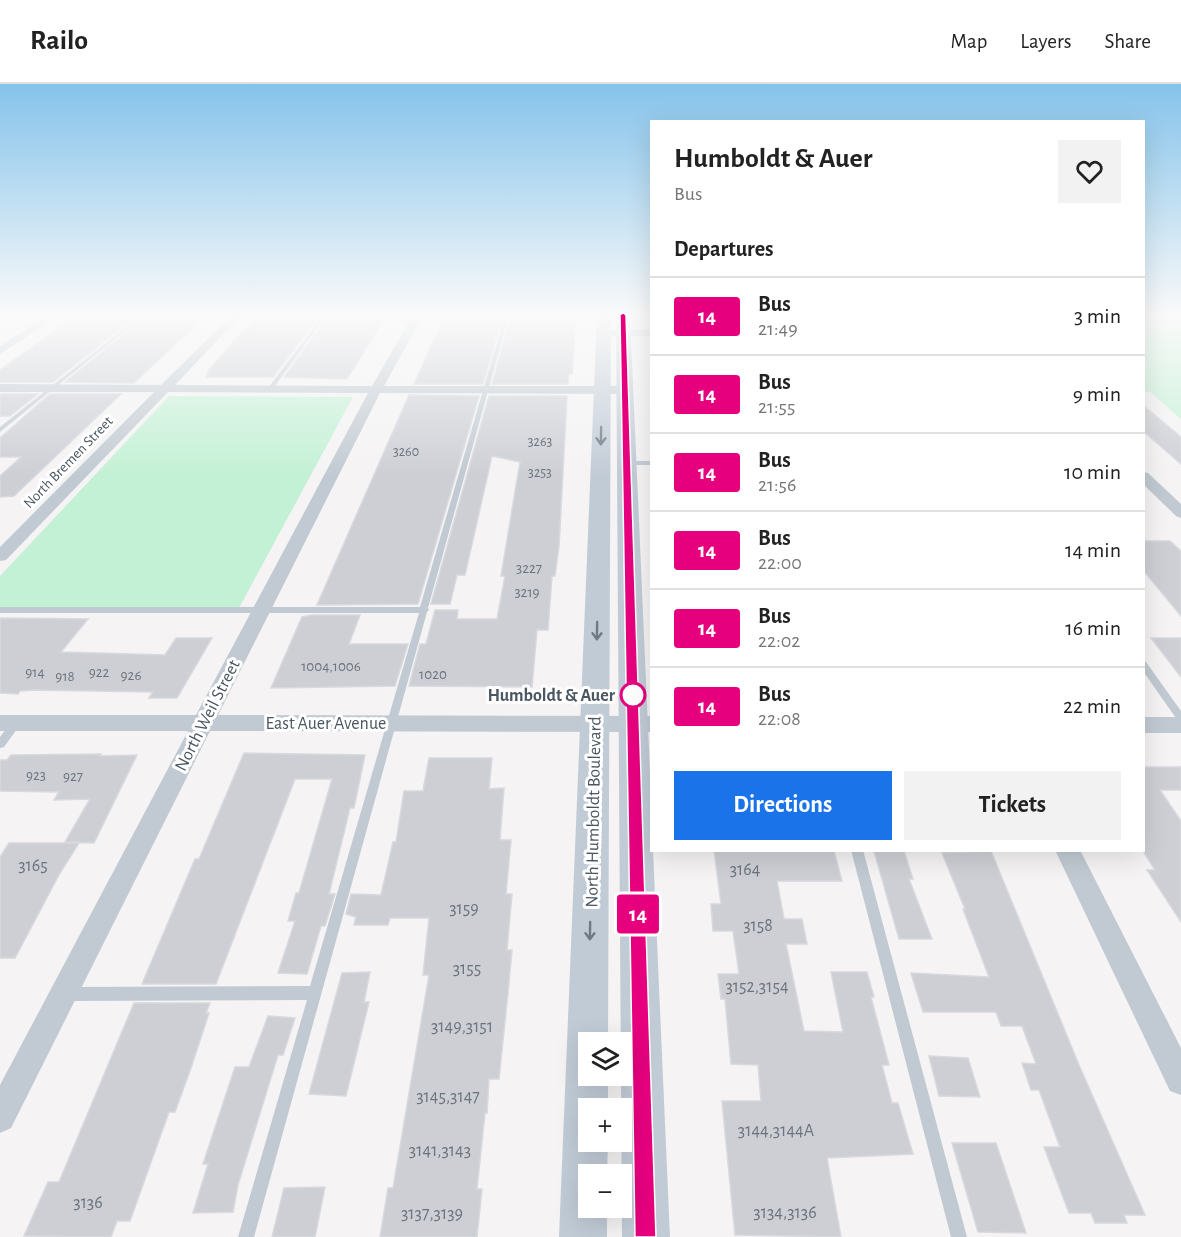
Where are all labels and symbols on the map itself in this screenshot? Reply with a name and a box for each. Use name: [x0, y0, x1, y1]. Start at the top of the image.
street label: North Bremen Street: [21, 413, 116, 511]
one-way arrow: [595, 426, 607, 446]
house number: 3263: [528, 435, 552, 449]
house number: 3260: [393, 445, 419, 459]
house number: 3253: [528, 466, 552, 480]
house number: 3227: [516, 561, 542, 576]
house number: 3219: [514, 585, 540, 600]
one-way arrow: [591, 621, 603, 641]
street label: North Weil Street: [172, 657, 244, 774]
house number: 1004,1006: [301, 659, 361, 674]
house number: 914: [25, 665, 45, 680]
house number: 922: [89, 665, 110, 680]
house number: 1020: [419, 667, 447, 682]
house number: 926: [121, 668, 141, 683]
house number: 918: [55, 669, 75, 684]
marker: Humboldt & Auer: [620, 682, 646, 708]
place label: Humboldt & Auer: [487, 687, 616, 705]
street label: East Auer Avenue: [266, 715, 386, 733]
street label: North Humboldt Boulevard: [583, 716, 605, 908]
house number: 923: [26, 768, 46, 783]
house number: 927: [63, 769, 83, 784]
house number: 3165: [18, 857, 48, 875]
house number: 3164: [730, 861, 761, 879]
line badge: 14: [611, 894, 665, 934]
house number: 3159: [449, 900, 479, 918]
house number: 3158: [743, 917, 773, 935]
one-way arrow: [585, 920, 596, 940]
house number: 3155: [453, 960, 481, 978]
house number: 3152,3154: [725, 978, 789, 996]
house number: 3149,3151: [431, 1018, 493, 1036]
house number: 3145,3147: [416, 1088, 480, 1106]
house number: 3144,3144A: [738, 1122, 815, 1140]
house number: 3141,3143: [409, 1142, 471, 1160]
house number: 3136: [73, 1194, 103, 1212]
house number: 3134,3136: [753, 1204, 817, 1222]
house number: 3137,3139: [401, 1205, 463, 1223]

